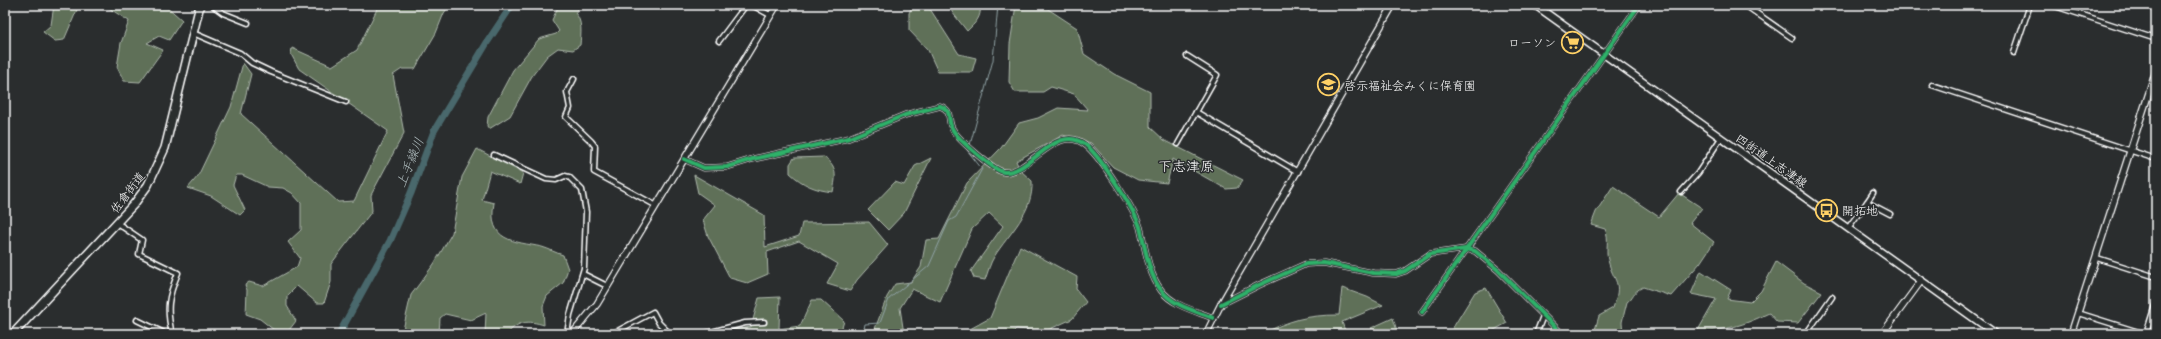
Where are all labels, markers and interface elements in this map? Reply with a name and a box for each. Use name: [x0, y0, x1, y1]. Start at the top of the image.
supermarket icon: ローソン: [1559, 29, 1585, 55]
place label: ローソン: [1508, 33, 1556, 51]
school or university icon: 啓示福祉会みくに保育園: [1316, 72, 1342, 98]
place label: 啓示福祉会みくに保育園: [1344, 76, 1476, 94]
street label: 四街道上志津線: [1732, 129, 1812, 191]
water label: 上手繰川: [390, 134, 428, 190]
district label: 下志津原: [1158, 155, 1214, 176]
street label: 佐倉街道: [105, 167, 149, 217]
bus stop icon: 開拓地: [1813, 197, 1839, 223]
place label: 開拓地: [1842, 201, 1878, 219]

